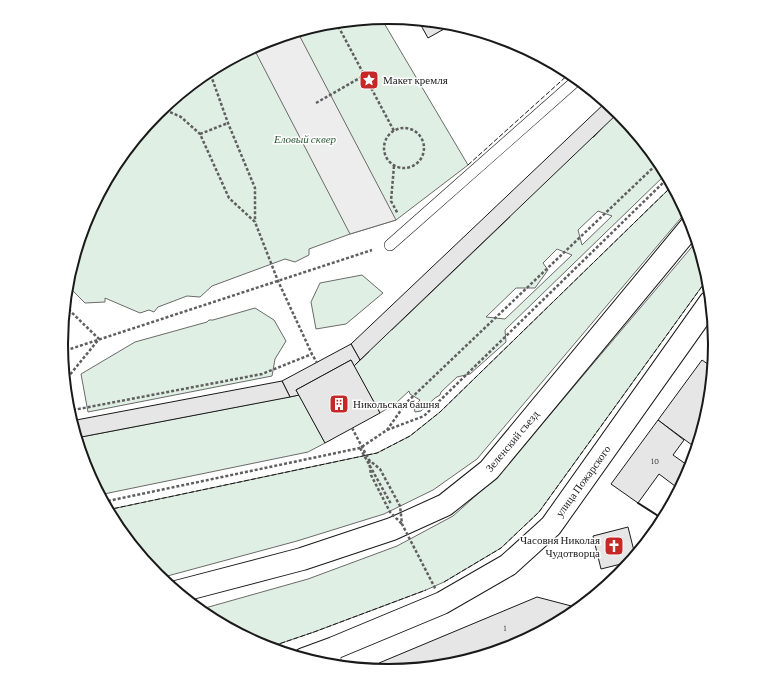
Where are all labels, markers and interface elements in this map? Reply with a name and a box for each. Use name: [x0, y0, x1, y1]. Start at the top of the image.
place icon: Макет кремля: [358, 69, 380, 91]
place label: Макет кремля: [383, 74, 448, 86]
park label: Еловый сквер: [273, 133, 337, 145]
building icon: Никольская башня: [328, 393, 350, 415]
place label: Никольская башня: [353, 398, 439, 410]
street label: Зеленский съезд: [483, 408, 541, 474]
street label: улица Пожарского: [553, 443, 613, 519]
house number: 10: [651, 456, 659, 466]
place label: Часовня Николая Чудотворца: [520, 534, 600, 559]
church icon: Часовня Николая Чудотворца: [603, 535, 625, 557]
house number: 1: [504, 623, 507, 633]

